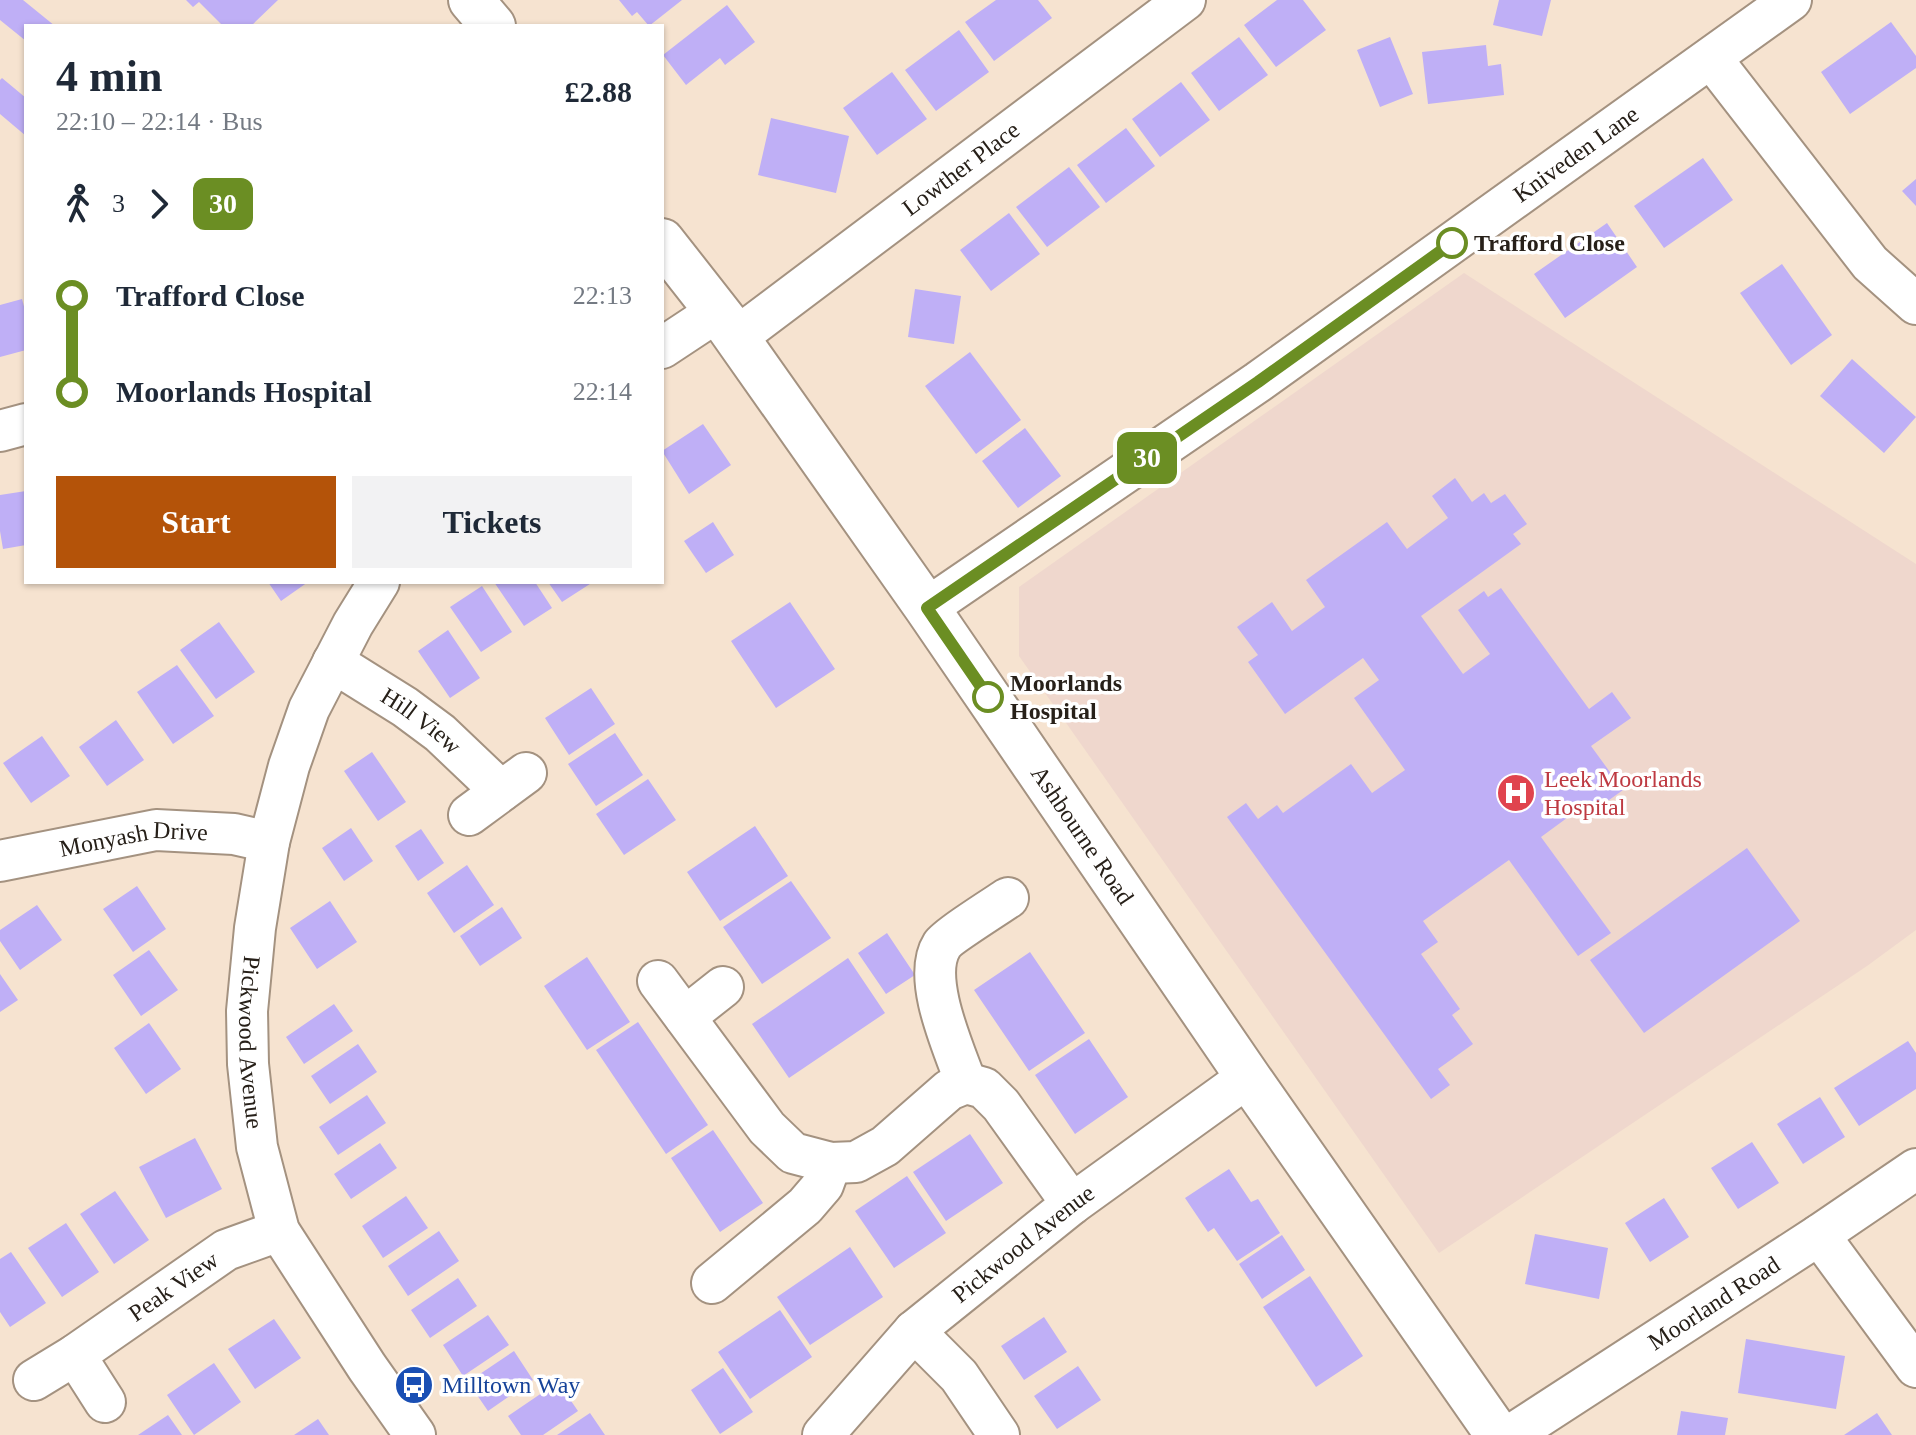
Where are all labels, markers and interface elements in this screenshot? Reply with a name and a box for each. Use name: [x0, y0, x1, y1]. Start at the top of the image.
text: 4 min: [56, 52, 162, 101]
text: £2.88: [565, 75, 632, 108]
street label: Kniveden Lane: [1509, 101, 1643, 208]
text: 22:10 – 22:14 · Bus: [56, 107, 263, 136]
street label: Lowther Place: [897, 116, 1024, 221]
icon: walk: [56, 182, 100, 226]
icon: forward: [137, 182, 181, 226]
text: 30: [209, 188, 237, 219]
text: 3: [112, 189, 125, 218]
marker: Trafford Close: [1437, 228, 1467, 258]
place label: Trafford Close: [1474, 230, 1625, 256]
text: Trafford Close: [116, 279, 305, 312]
text: 22:13: [573, 281, 632, 310]
text: Moorlands Hospital: [116, 375, 372, 408]
text: 22:14: [573, 377, 632, 406]
line badge: 30: [1111, 432, 1183, 484]
text: 30: [1133, 442, 1161, 473]
button: Start: [56, 476, 336, 568]
button: Tickets: [352, 476, 632, 568]
place label: Moorlands Hospital: [1010, 670, 1122, 724]
street label: Hill View: [376, 682, 467, 760]
marker: Moorlands Hospital: [973, 682, 1003, 712]
street label: Ashbourne Road: [1026, 761, 1139, 909]
place label: Leek Moorlands Hospital: [1544, 766, 1702, 820]
hospital icon: Leek Moorlands Hospital: [1495, 772, 1537, 814]
street label: Monyash Drive: [57, 817, 209, 862]
street label: Pickwood Avenue: [234, 955, 268, 1130]
street label: Pickwood Avenue: [947, 1179, 1099, 1308]
street label: Peak View: [124, 1246, 224, 1327]
street label: Moorland Road: [1643, 1251, 1785, 1355]
bus stop icon: Milltown Way: [393, 1364, 435, 1406]
place label: Milltown Way: [442, 1372, 580, 1398]

